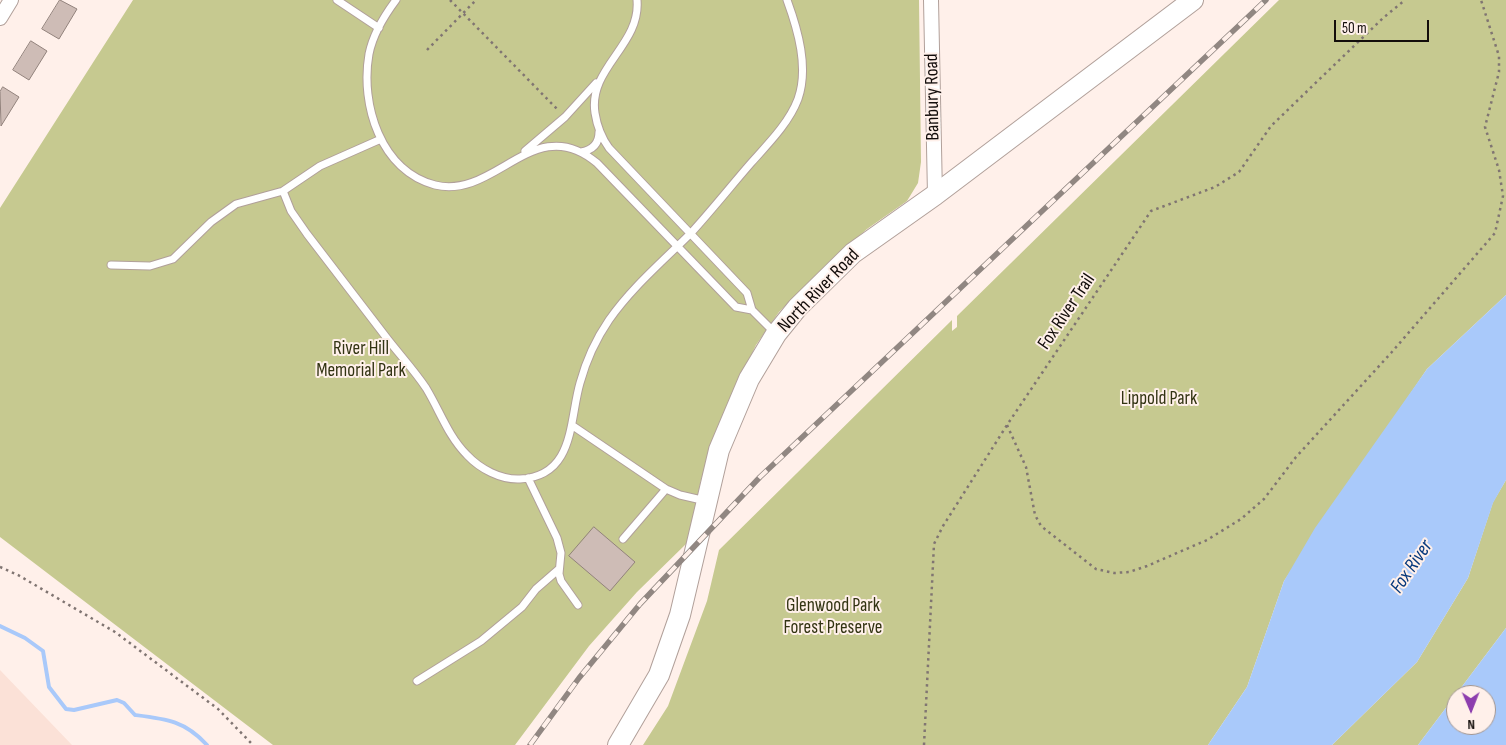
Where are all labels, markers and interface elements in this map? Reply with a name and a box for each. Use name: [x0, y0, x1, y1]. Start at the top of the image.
scale bar: [1336, 10, 1431, 42]
text: 50 m: [1342, 19, 1367, 38]
street label: Banbury Road: [921, 53, 945, 141]
street label: North River Road: [773, 244, 865, 338]
street label: Fox River Trail: [1033, 270, 1101, 354]
park label: River Hill Memorial Park: [316, 338, 406, 382]
park label: Lippold Park: [1121, 388, 1197, 410]
water label: Fox River: [1386, 536, 1438, 598]
park label: Glenwood Park Forest Preserve: [784, 595, 882, 639]
north arrow: [1446, 685, 1496, 735]
text: N: [1467, 716, 1475, 733]

